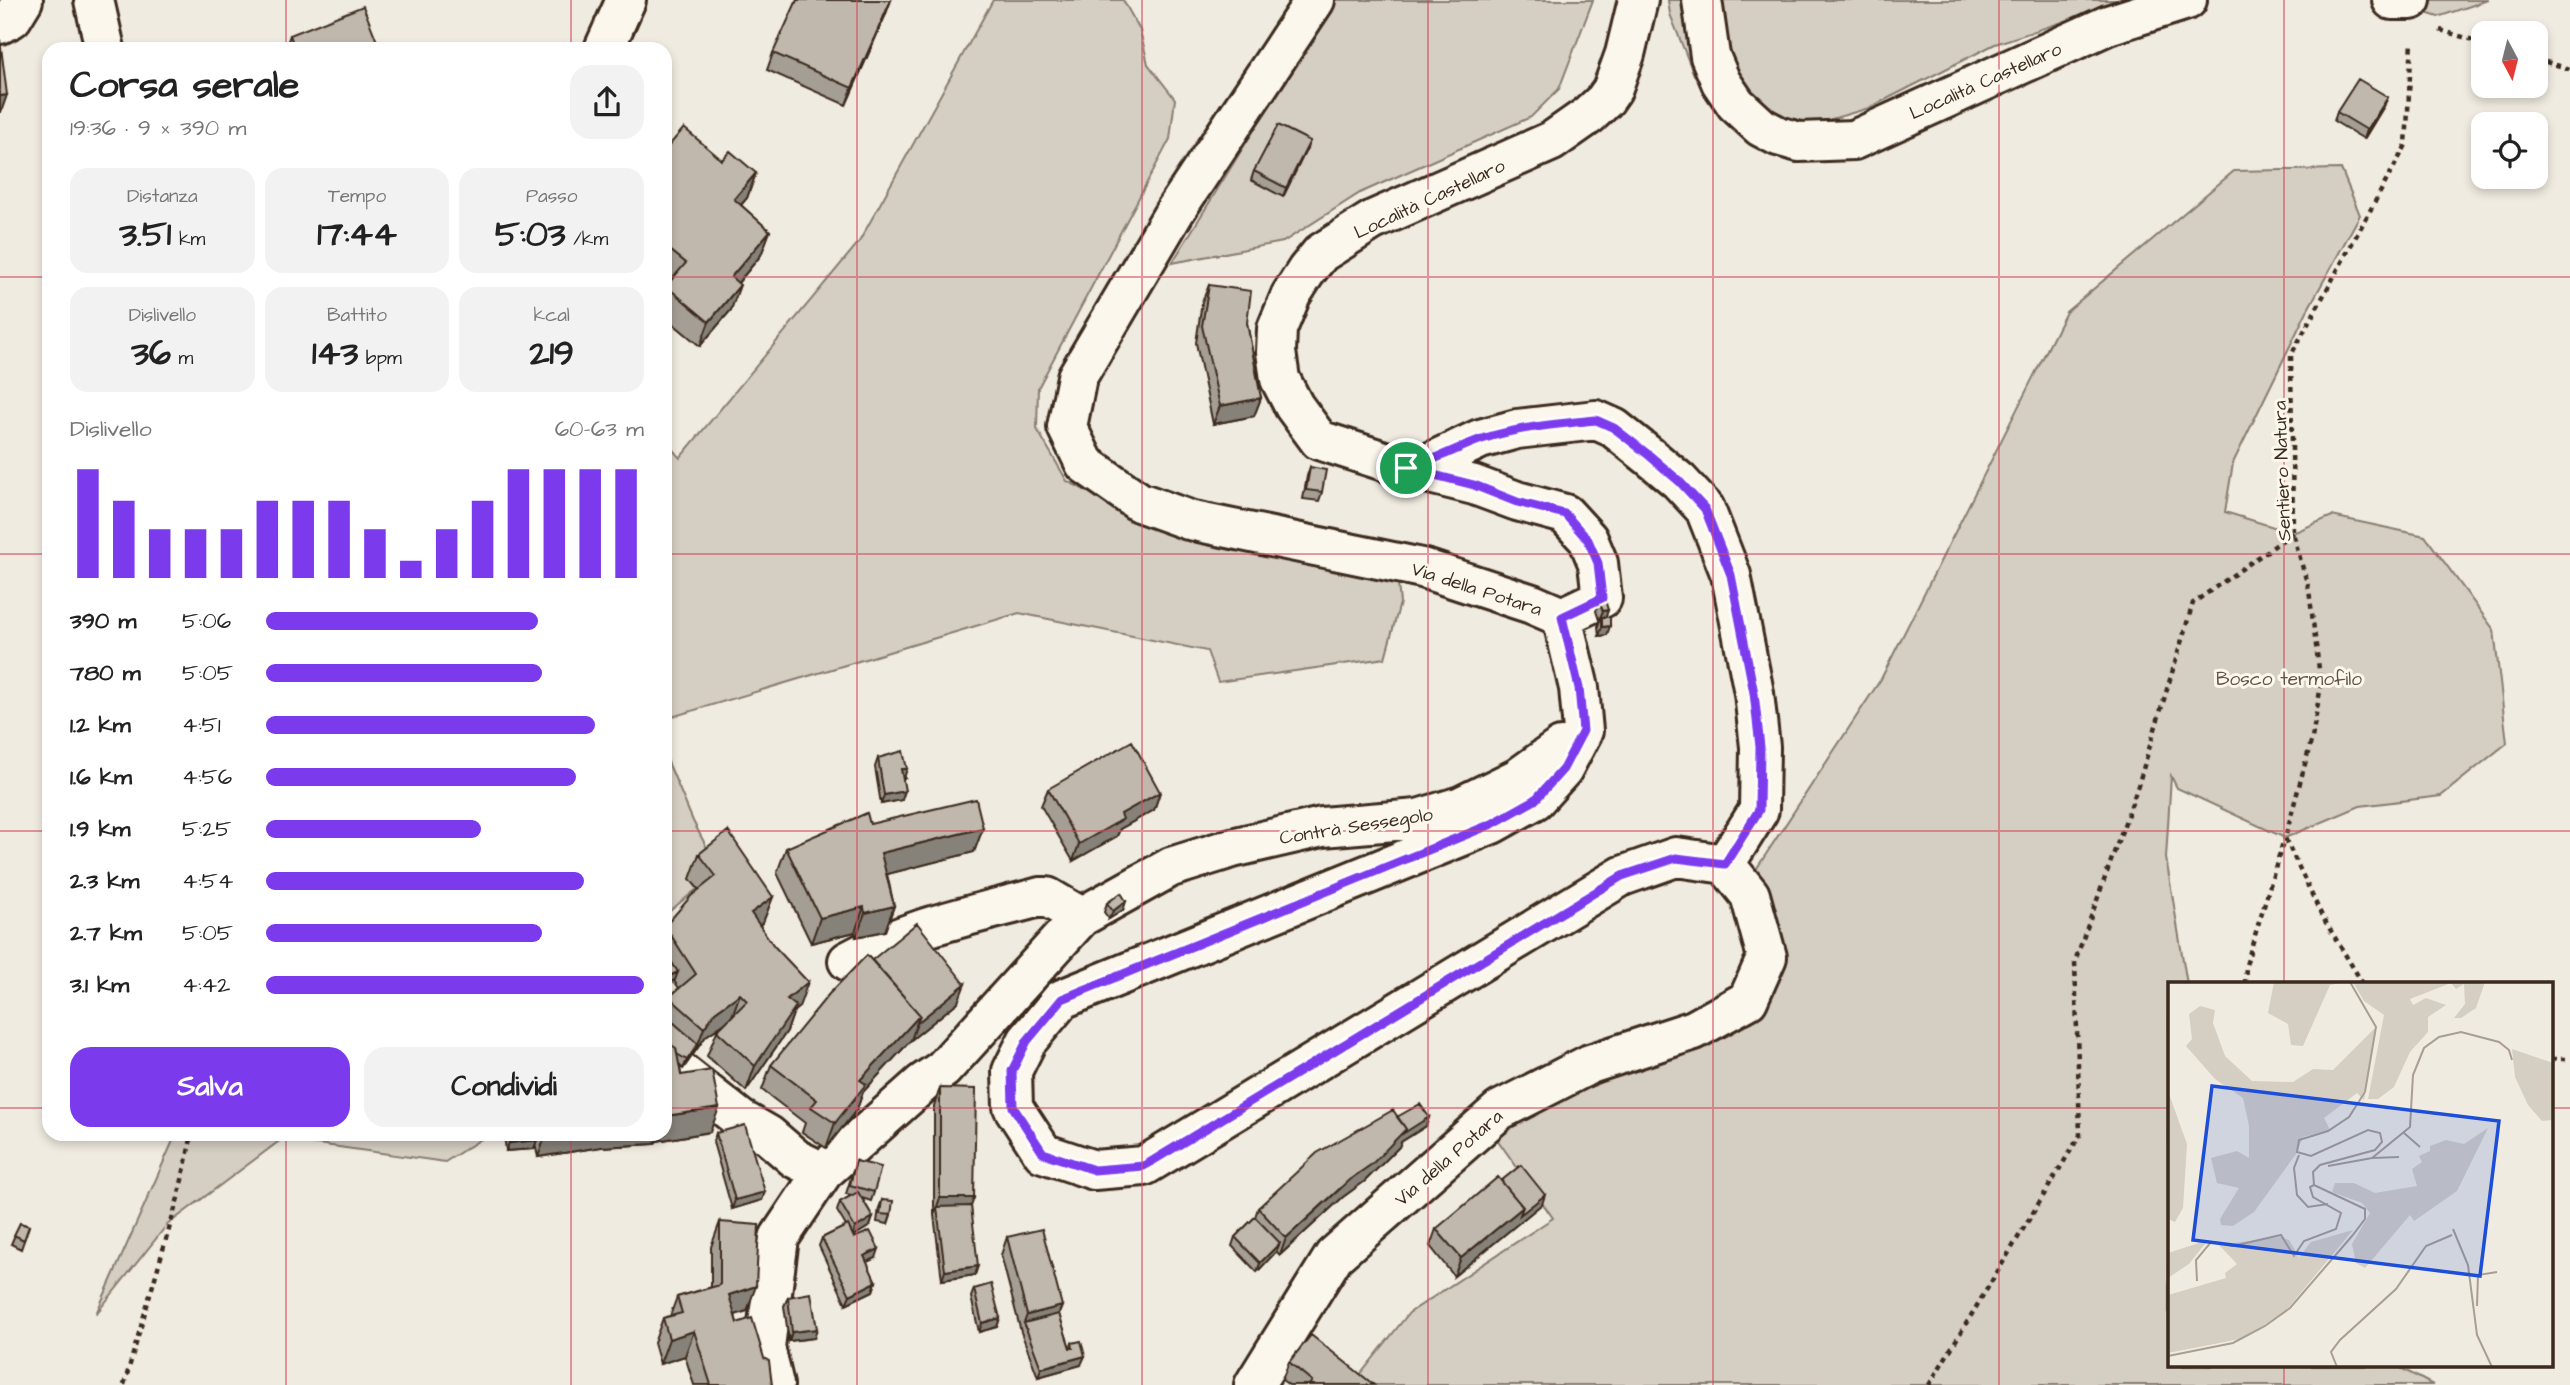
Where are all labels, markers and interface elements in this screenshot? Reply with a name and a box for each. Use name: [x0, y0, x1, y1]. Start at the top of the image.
north arrow: [2471, 21, 2548, 98]
map controls: [2471, 21, 2548, 189]
street label: Località Castellaro: [1905, 36, 2066, 127]
text: Corsa serale: [70, 60, 299, 112]
button: share: [570, 65, 644, 139]
text: 19:36 · 9 × 390 m: [70, 112, 246, 144]
button: locate: [2471, 112, 2548, 189]
street label: Località Castellaro: [1350, 152, 1510, 246]
text: Distanza: [127, 183, 198, 210]
text: Tempo: [328, 183, 386, 210]
text: Passo: [526, 183, 577, 210]
text: 3.51: [119, 210, 171, 259]
text: 17:44: [317, 210, 397, 259]
text: 5:03: [495, 210, 566, 259]
text: km: [171, 226, 205, 253]
text: /km: [566, 226, 608, 253]
text: Dislivello: [129, 302, 196, 329]
text: Battito: [327, 302, 387, 329]
text: kcal: [533, 302, 570, 329]
text: 36: [131, 329, 171, 378]
text: 143: [312, 329, 358, 378]
text: 219: [529, 329, 574, 378]
text: m: [171, 345, 193, 372]
text: bpm: [358, 345, 402, 372]
street label: Sentiero Natura: [2267, 400, 2298, 542]
text: Dislivello: [70, 413, 152, 445]
text: 60–63 m: [555, 413, 644, 445]
pin: [1376, 438, 1436, 498]
icon: arrive: [1387, 449, 1425, 487]
street label: Via della Potara: [1408, 556, 1546, 623]
text: 390 m: [70, 605, 136, 637]
text: 5:06: [182, 605, 231, 637]
text: 780 m: [70, 657, 141, 689]
text: 5:05: [182, 657, 233, 689]
park label: Bosco termofilo: [2216, 666, 2362, 693]
text: 1.2 km: [70, 709, 131, 741]
text: 4:51: [182, 709, 221, 741]
text: 1.6 km: [70, 761, 132, 793]
text: 4:56: [182, 761, 232, 793]
street label: Contrà Sessegolo: [1278, 801, 1435, 853]
text: 1.9 km: [70, 813, 131, 845]
text: 5:25: [182, 813, 232, 845]
text: 2.3 km: [70, 865, 139, 897]
text: 4:54: [182, 865, 233, 897]
text: 2.7 km: [70, 917, 142, 949]
text: 5:05: [182, 917, 233, 949]
text: 3.1 km: [70, 969, 129, 1001]
text: 4:42: [182, 969, 230, 1001]
inset map: [2168, 982, 2552, 1368]
button: Salva: [70, 1047, 350, 1127]
button: Condividi: [364, 1047, 644, 1127]
street label: Via della Potara: [1389, 1103, 1509, 1213]

